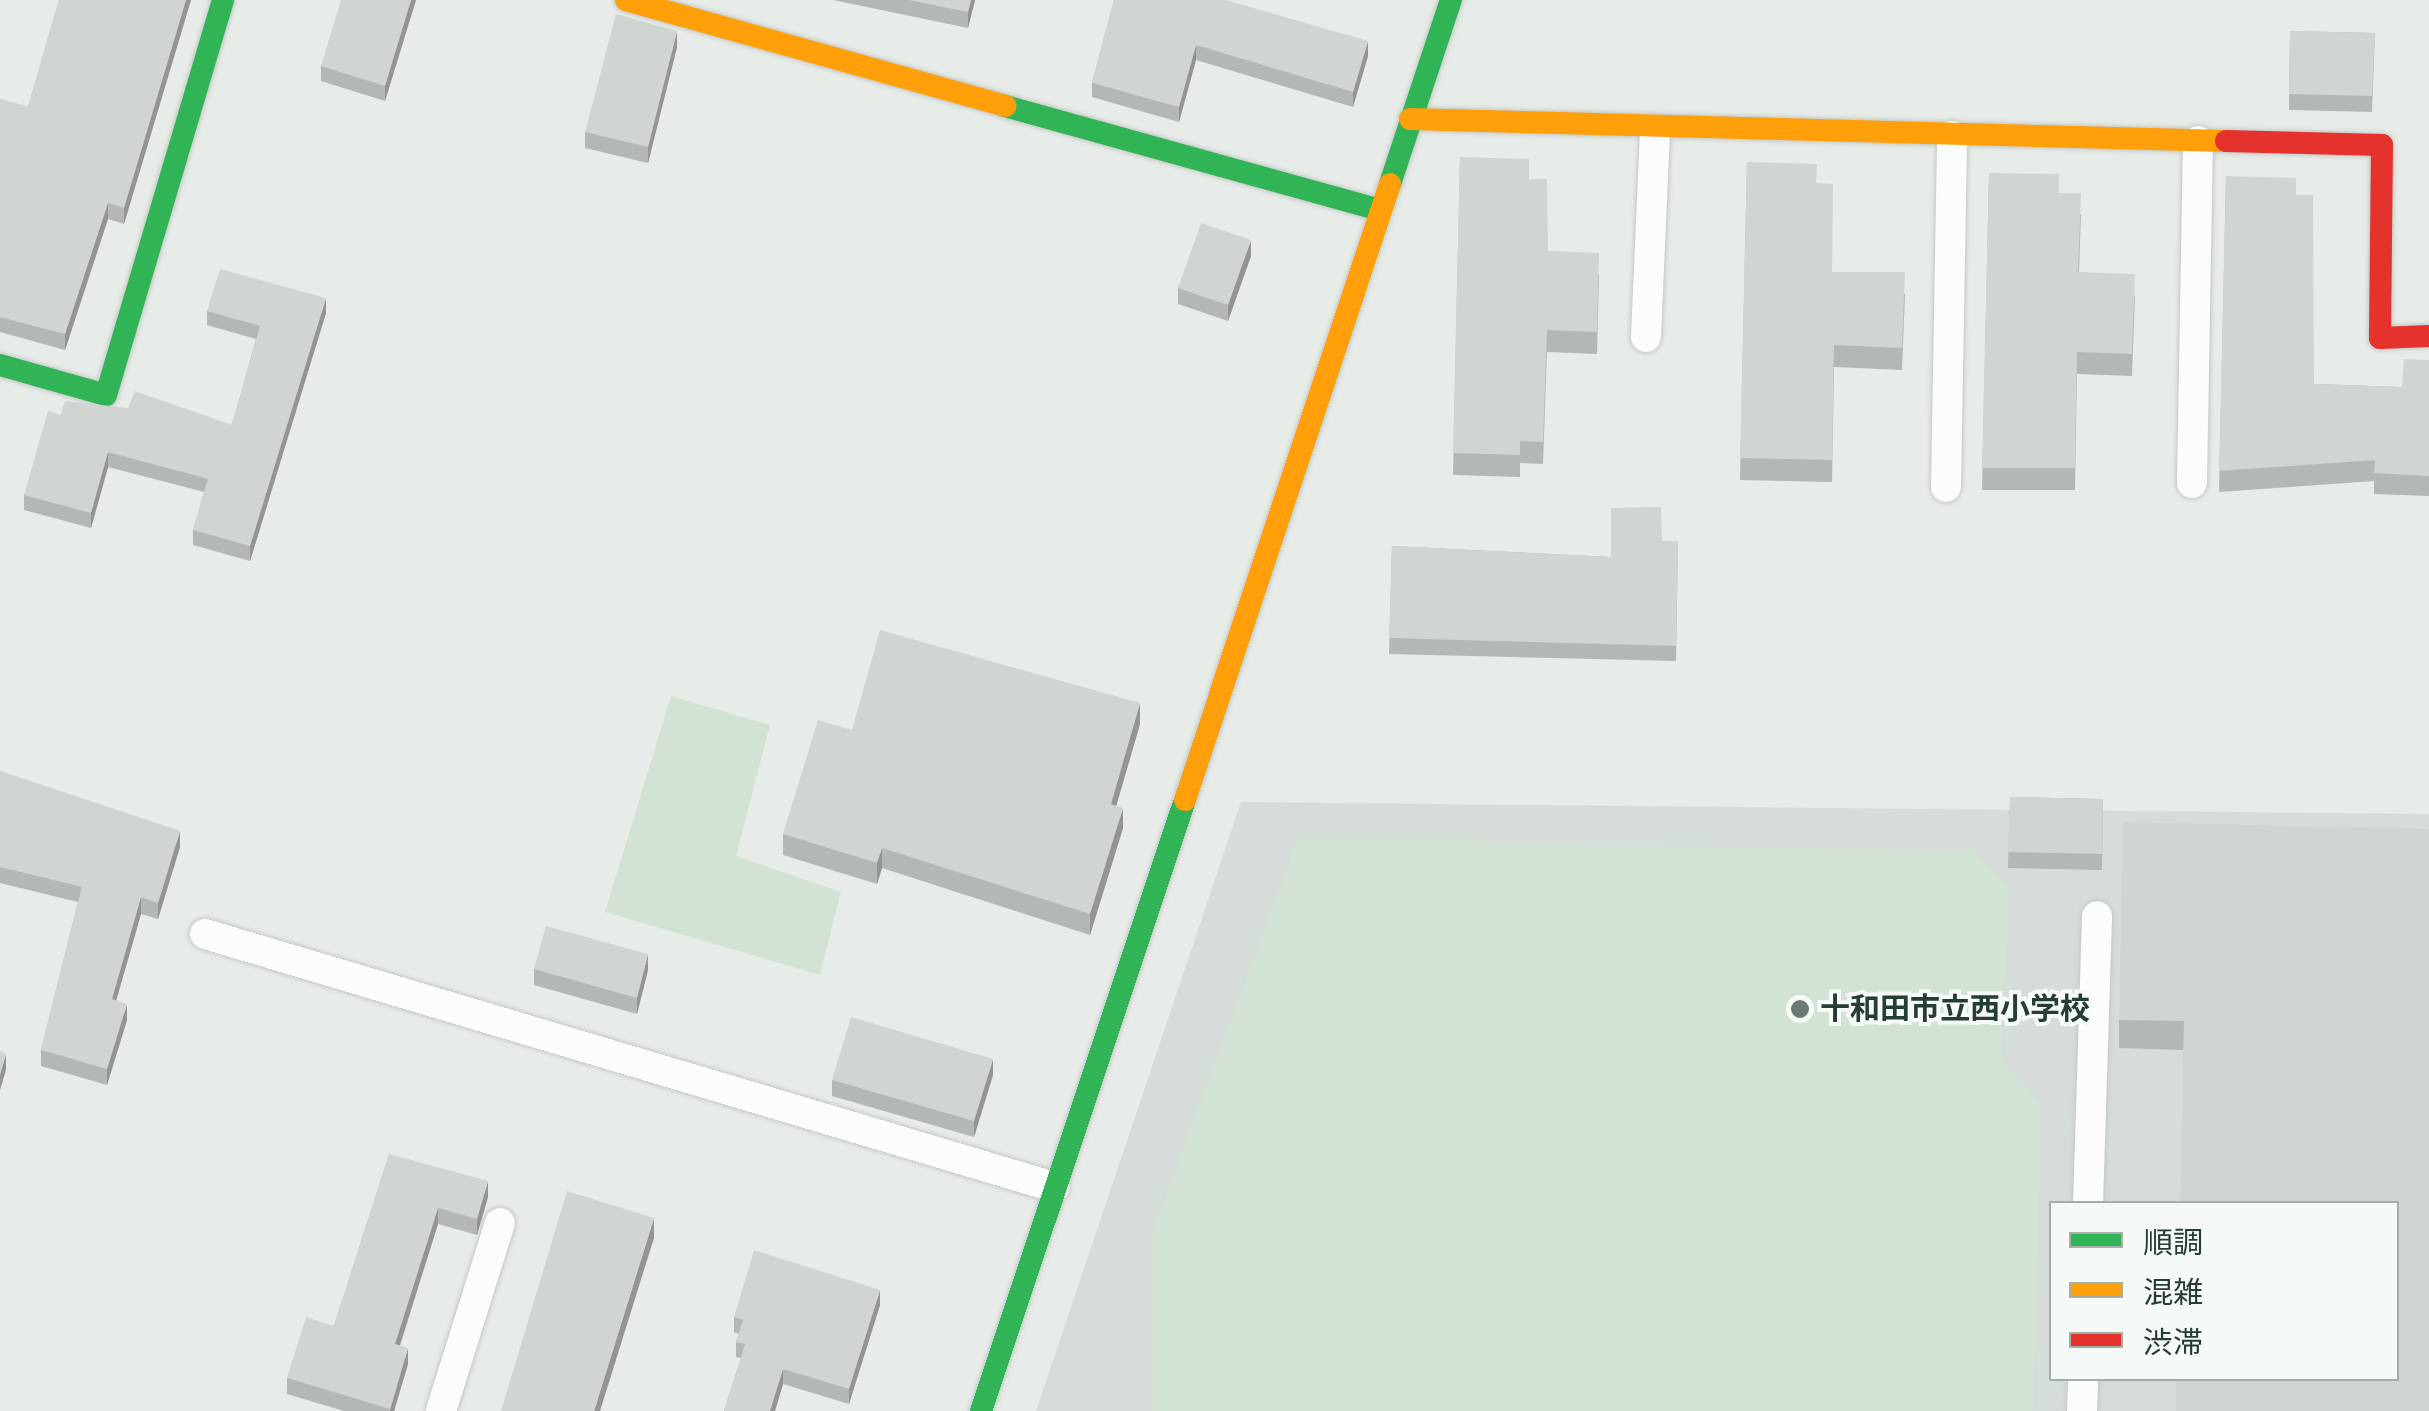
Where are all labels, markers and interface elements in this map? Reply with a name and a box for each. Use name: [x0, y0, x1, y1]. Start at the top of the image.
place label: 十和田市立西小学校: [1820, 991, 2090, 1027]
marker: 十和田市立西小学校: [1789, 998, 1811, 1020]
legend: [2049, 1201, 2399, 1381]
text: 順調: [2143, 1223, 2203, 1262]
text: 混雑: [2143, 1273, 2203, 1312]
text: 渋滞: [2143, 1323, 2203, 1362]

